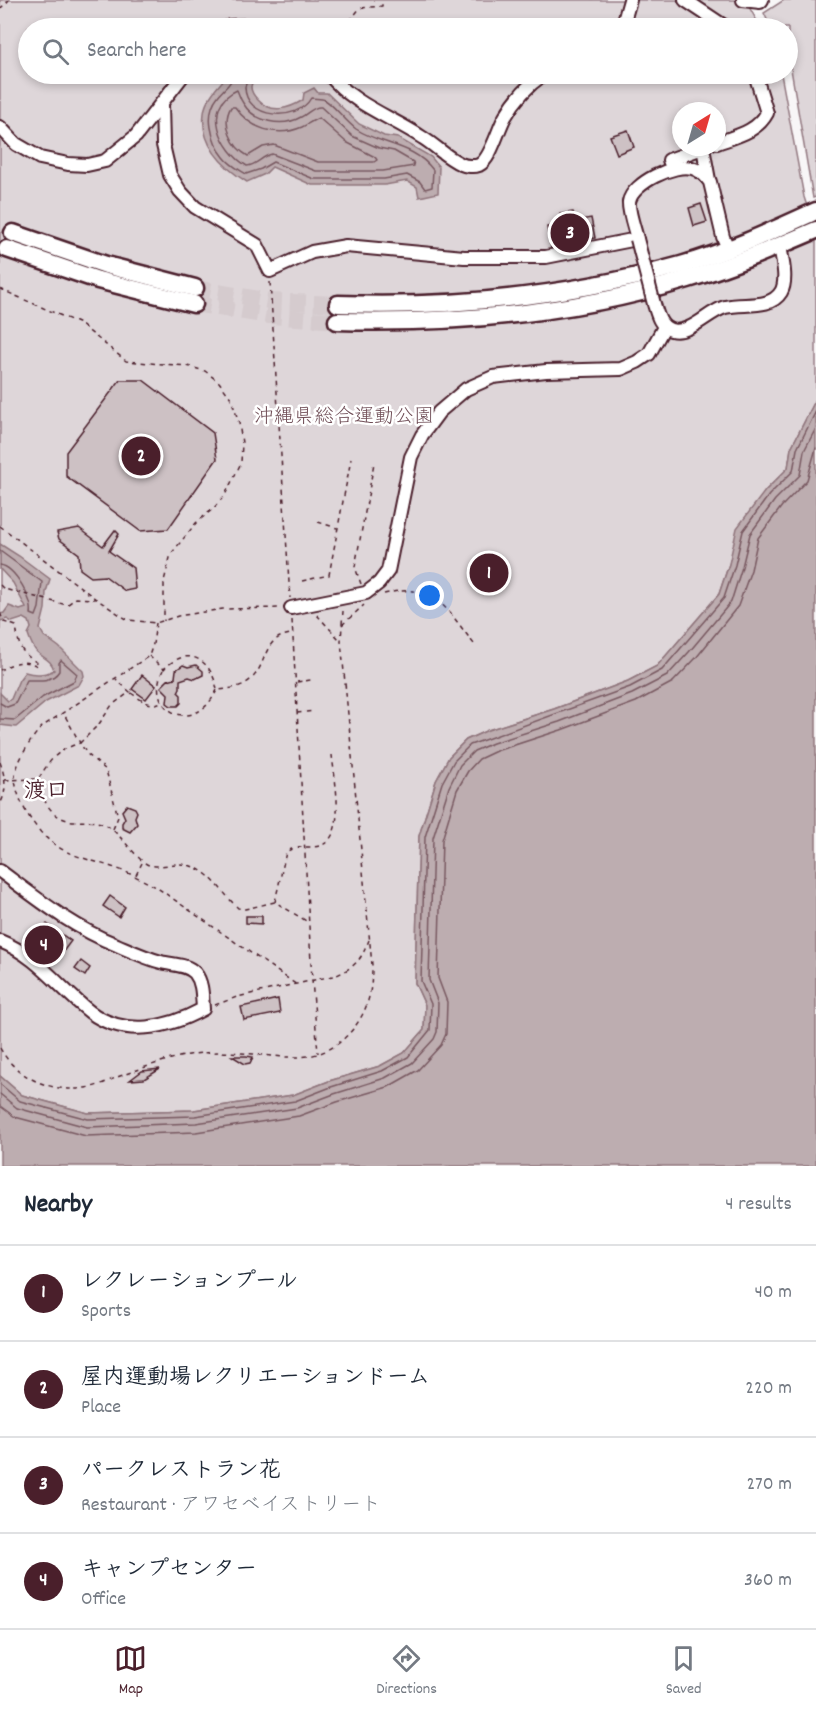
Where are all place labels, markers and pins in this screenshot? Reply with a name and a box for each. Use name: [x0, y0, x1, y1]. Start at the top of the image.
pin: 3: [550, 210, 590, 256]
pin: 2: [122, 434, 160, 478]
pin: 1: [470, 550, 508, 596]
pin: 4: [24, 922, 63, 968]

